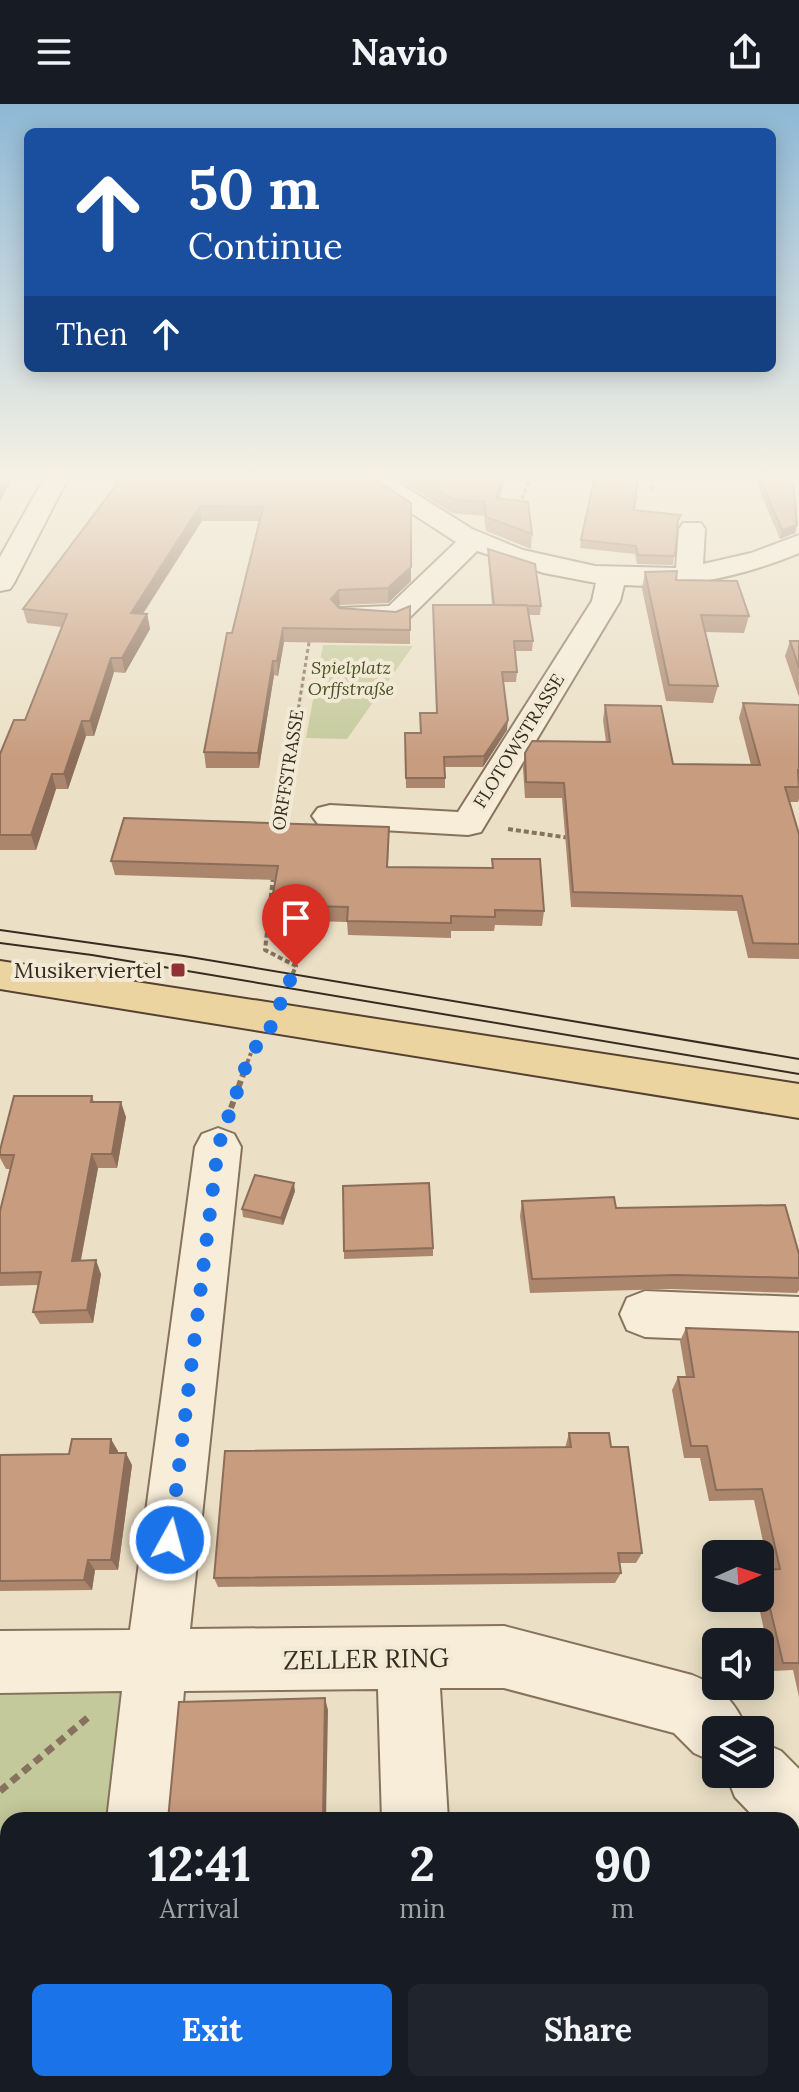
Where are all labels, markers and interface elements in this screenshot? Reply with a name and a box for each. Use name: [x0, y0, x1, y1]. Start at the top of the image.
text: Navio: [351, 29, 448, 75]
icon: menu: [32, 30, 76, 74]
icon: share: [723, 30, 767, 74]
text: 50 m: [188, 153, 320, 224]
icon: ahead: [56, 160, 160, 264]
text: Continue: [188, 223, 343, 269]
icon: ahead: [144, 312, 188, 356]
text: Then: [56, 315, 128, 353]
park label: Spielplatz Orffstraße: [308, 656, 394, 700]
street label: FLOTOWSTRASSE: [468, 669, 569, 812]
street label: ORFFSTRASSE: [267, 708, 308, 832]
pin: [262, 884, 330, 966]
icon: arrive: [274, 896, 318, 940]
place label: Musikerviertel: [14, 956, 162, 984]
marker: Musikerviertel: [169, 961, 187, 979]
position arrow: [128, 1498, 212, 1582]
north arrow: [702, 1540, 774, 1612]
map controls: [702, 1540, 774, 1788]
button: sound: [702, 1628, 774, 1700]
street label: ZELLER RING: [283, 1641, 449, 1676]
button: layers: [702, 1716, 774, 1788]
text: 12:41: [148, 1833, 251, 1894]
text: 2: [410, 1833, 435, 1894]
text: 90: [594, 1833, 652, 1894]
text: Arrival: [160, 1892, 239, 1925]
text: min: [399, 1892, 445, 1925]
text: m: [611, 1892, 634, 1925]
button: Exit: [32, 1984, 392, 2076]
button: Share: [408, 1984, 768, 2076]

